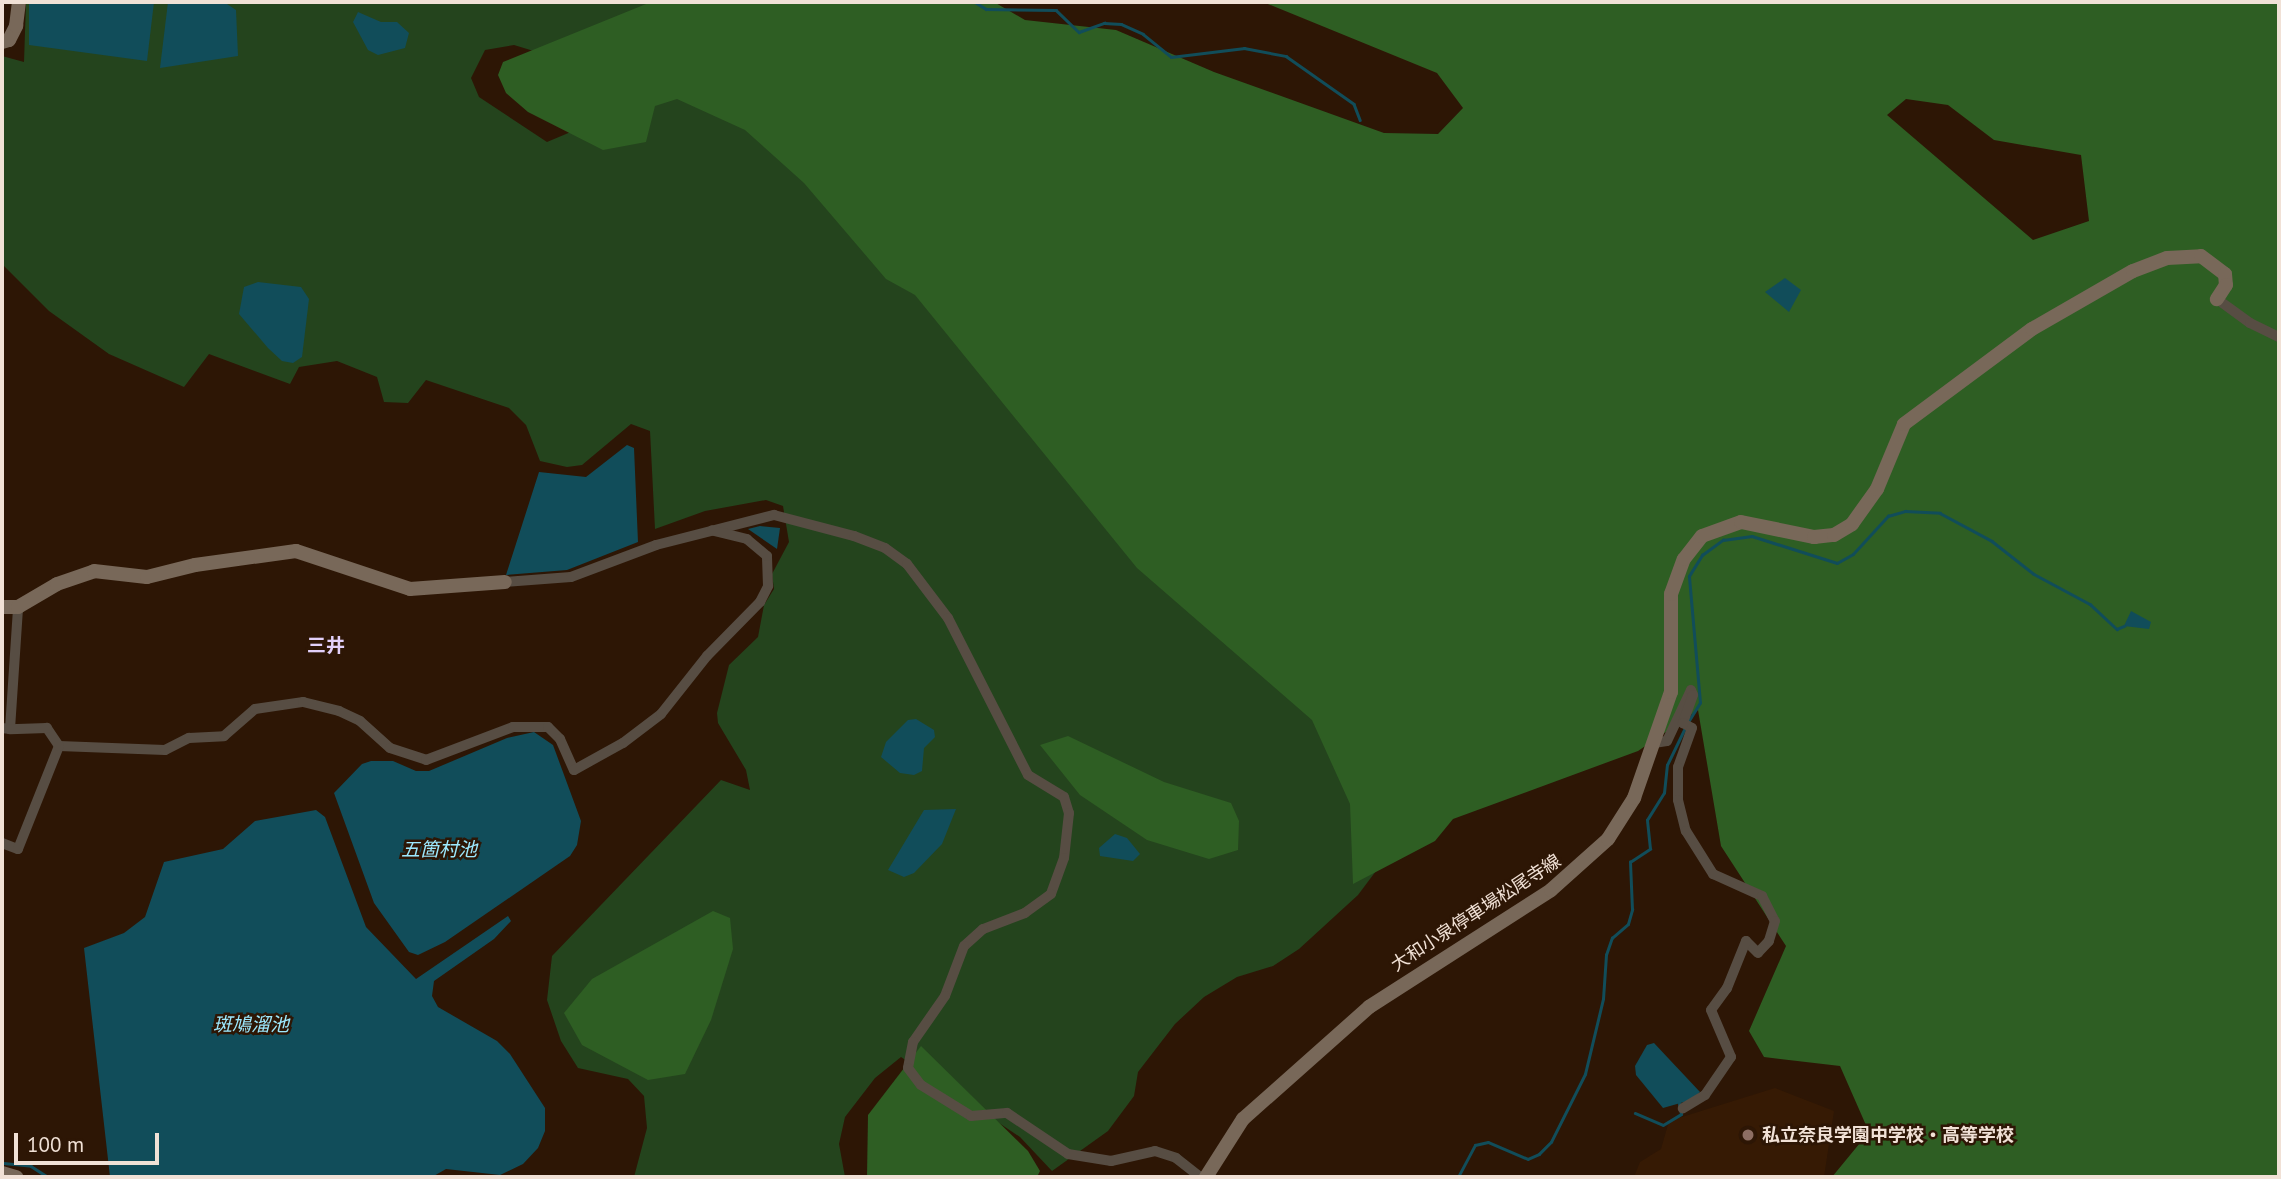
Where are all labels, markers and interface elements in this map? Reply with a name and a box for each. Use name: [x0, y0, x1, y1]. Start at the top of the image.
district label: 三井: [307, 635, 345, 657]
water label: 五箇村池: [401, 839, 477, 861]
street label: 大和小泉停車場松尾寺線: [1387, 850, 1565, 976]
water label: 斑鳩溜池: [213, 1014, 289, 1036]
scale bar: [18, 1120, 163, 1164]
place label: 私立奈良学園中学校・高等学校: [1762, 1124, 2014, 1146]
marker: 私立奈良学園中学校・高等学校: [1740, 1127, 1756, 1143]
text: 100 m: [27, 1131, 84, 1158]

